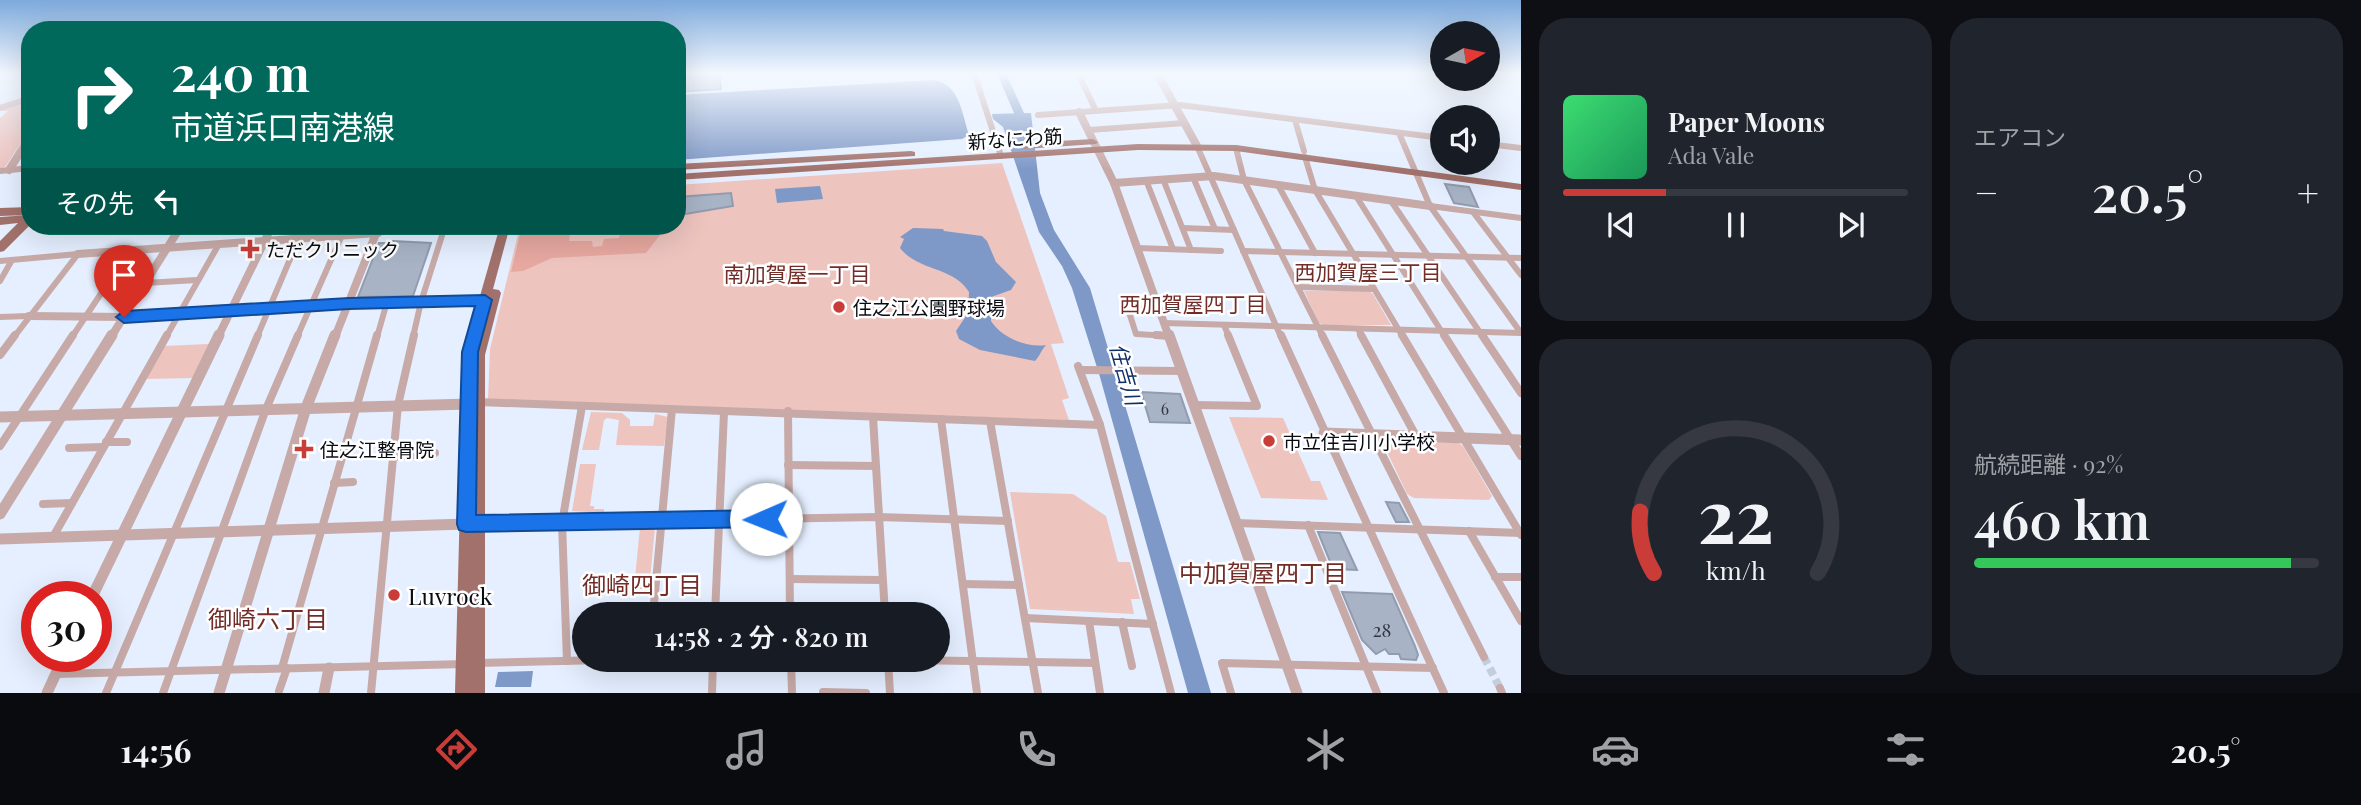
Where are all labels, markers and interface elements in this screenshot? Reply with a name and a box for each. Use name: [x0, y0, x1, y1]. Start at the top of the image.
north arrow: [1430, 21, 1500, 91]
map controls: [1430, 21, 1500, 175]
text: 240 m: [171, 39, 310, 104]
icon: right: [56, 49, 147, 140]
text: 市道浜口南港線: [171, 104, 395, 147]
text: Paper Moons: [1668, 104, 1825, 139]
button: sound: [1430, 105, 1500, 175]
text: エアコン: [1974, 121, 2066, 152]
street label: 新なにわ筋: [967, 122, 1063, 154]
text: Ada Vale: [1668, 139, 1755, 170]
text: 20.5°: [2092, 157, 2204, 226]
text: −: [1974, 166, 1999, 217]
text: +: [2297, 166, 2319, 217]
icon: left: [148, 182, 186, 220]
text: その先: [56, 185, 134, 220]
icon: previous: [1602, 206, 1640, 244]
icon: pause: [1717, 206, 1755, 244]
icon: next: [1832, 206, 1870, 244]
place label: ただクリニック: [266, 236, 399, 262]
marker: ただクリニック: [240, 239, 260, 259]
pin: [94, 245, 154, 317]
icon: arrive: [105, 256, 143, 294]
district label: 西加賀屋三丁目: [1295, 257, 1442, 285]
district label: 南加賀屋一丁目: [724, 259, 871, 287]
district label: 西加賀屋四丁目: [1120, 289, 1267, 317]
place label: 住之江公園野球場: [853, 294, 1005, 320]
marker: 住之江公園野球場: [831, 299, 847, 315]
water label: 住吉川: [1105, 340, 1150, 410]
house number: 6: [1161, 398, 1169, 419]
place label: 市立住吉川小学校: [1283, 428, 1435, 454]
marker: 市立住吉川小学校: [1261, 433, 1277, 449]
place label: 住之江整骨院: [320, 436, 434, 462]
marker: 住之江整骨院: [294, 439, 314, 459]
text: 航続距離 · 92%: [1974, 448, 2123, 479]
text: 22: [1697, 464, 1774, 561]
position arrow: [729, 482, 803, 556]
text: 460 km: [1974, 484, 2150, 553]
text: km/h: [1706, 553, 1766, 586]
district label: 中加賀屋四丁目: [1179, 556, 1347, 588]
district label: 御崎四丁目: [582, 568, 702, 600]
place label: Luvrock: [408, 580, 493, 611]
speed limit sign: 30: [21, 581, 112, 672]
marker: Luvrock: [386, 587, 402, 603]
district label: 御崎六丁目: [208, 602, 328, 634]
house number: 28: [1373, 616, 1391, 642]
text: 14:58 · 2 分 · 820 m: [654, 619, 868, 654]
icon: directions: [432, 725, 481, 774]
icon: music: [722, 725, 771, 774]
icon: phone: [1012, 725, 1061, 774]
icon: climate: [1301, 725, 1350, 774]
icon: car: [1591, 725, 1640, 774]
icon: filters: [1881, 725, 1930, 774]
text: 14:56: [120, 728, 191, 771]
text: 20.5°: [2170, 728, 2241, 771]

